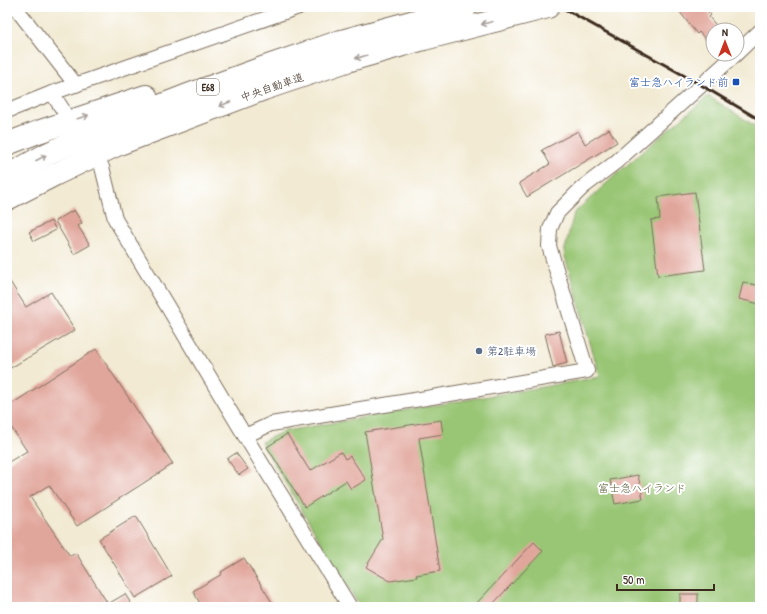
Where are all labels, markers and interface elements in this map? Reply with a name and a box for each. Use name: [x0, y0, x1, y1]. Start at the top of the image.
one-way arrow: [480, 20, 493, 27]
north arrow: [705, 22, 745, 62]
text: N: [722, 25, 728, 39]
one-way arrow: [355, 54, 368, 61]
street label: 中央自動車道: [239, 70, 305, 104]
place label: 富士急ハイランド前: [629, 75, 728, 89]
marker: 富士急ハイランド前: [731, 77, 741, 87]
road number: E68: [197, 79, 219, 95]
one-way arrow: [219, 100, 231, 108]
one-way arrow: [77, 113, 90, 120]
one-way arrow: [35, 153, 47, 161]
place label: 第2駐車場: [487, 344, 536, 358]
marker: 第2駐車場: [474, 346, 484, 356]
park label: 富士急ハイランド: [598, 481, 686, 495]
scale bar: [617, 566, 714, 592]
text: 50 m: [623, 571, 644, 588]

